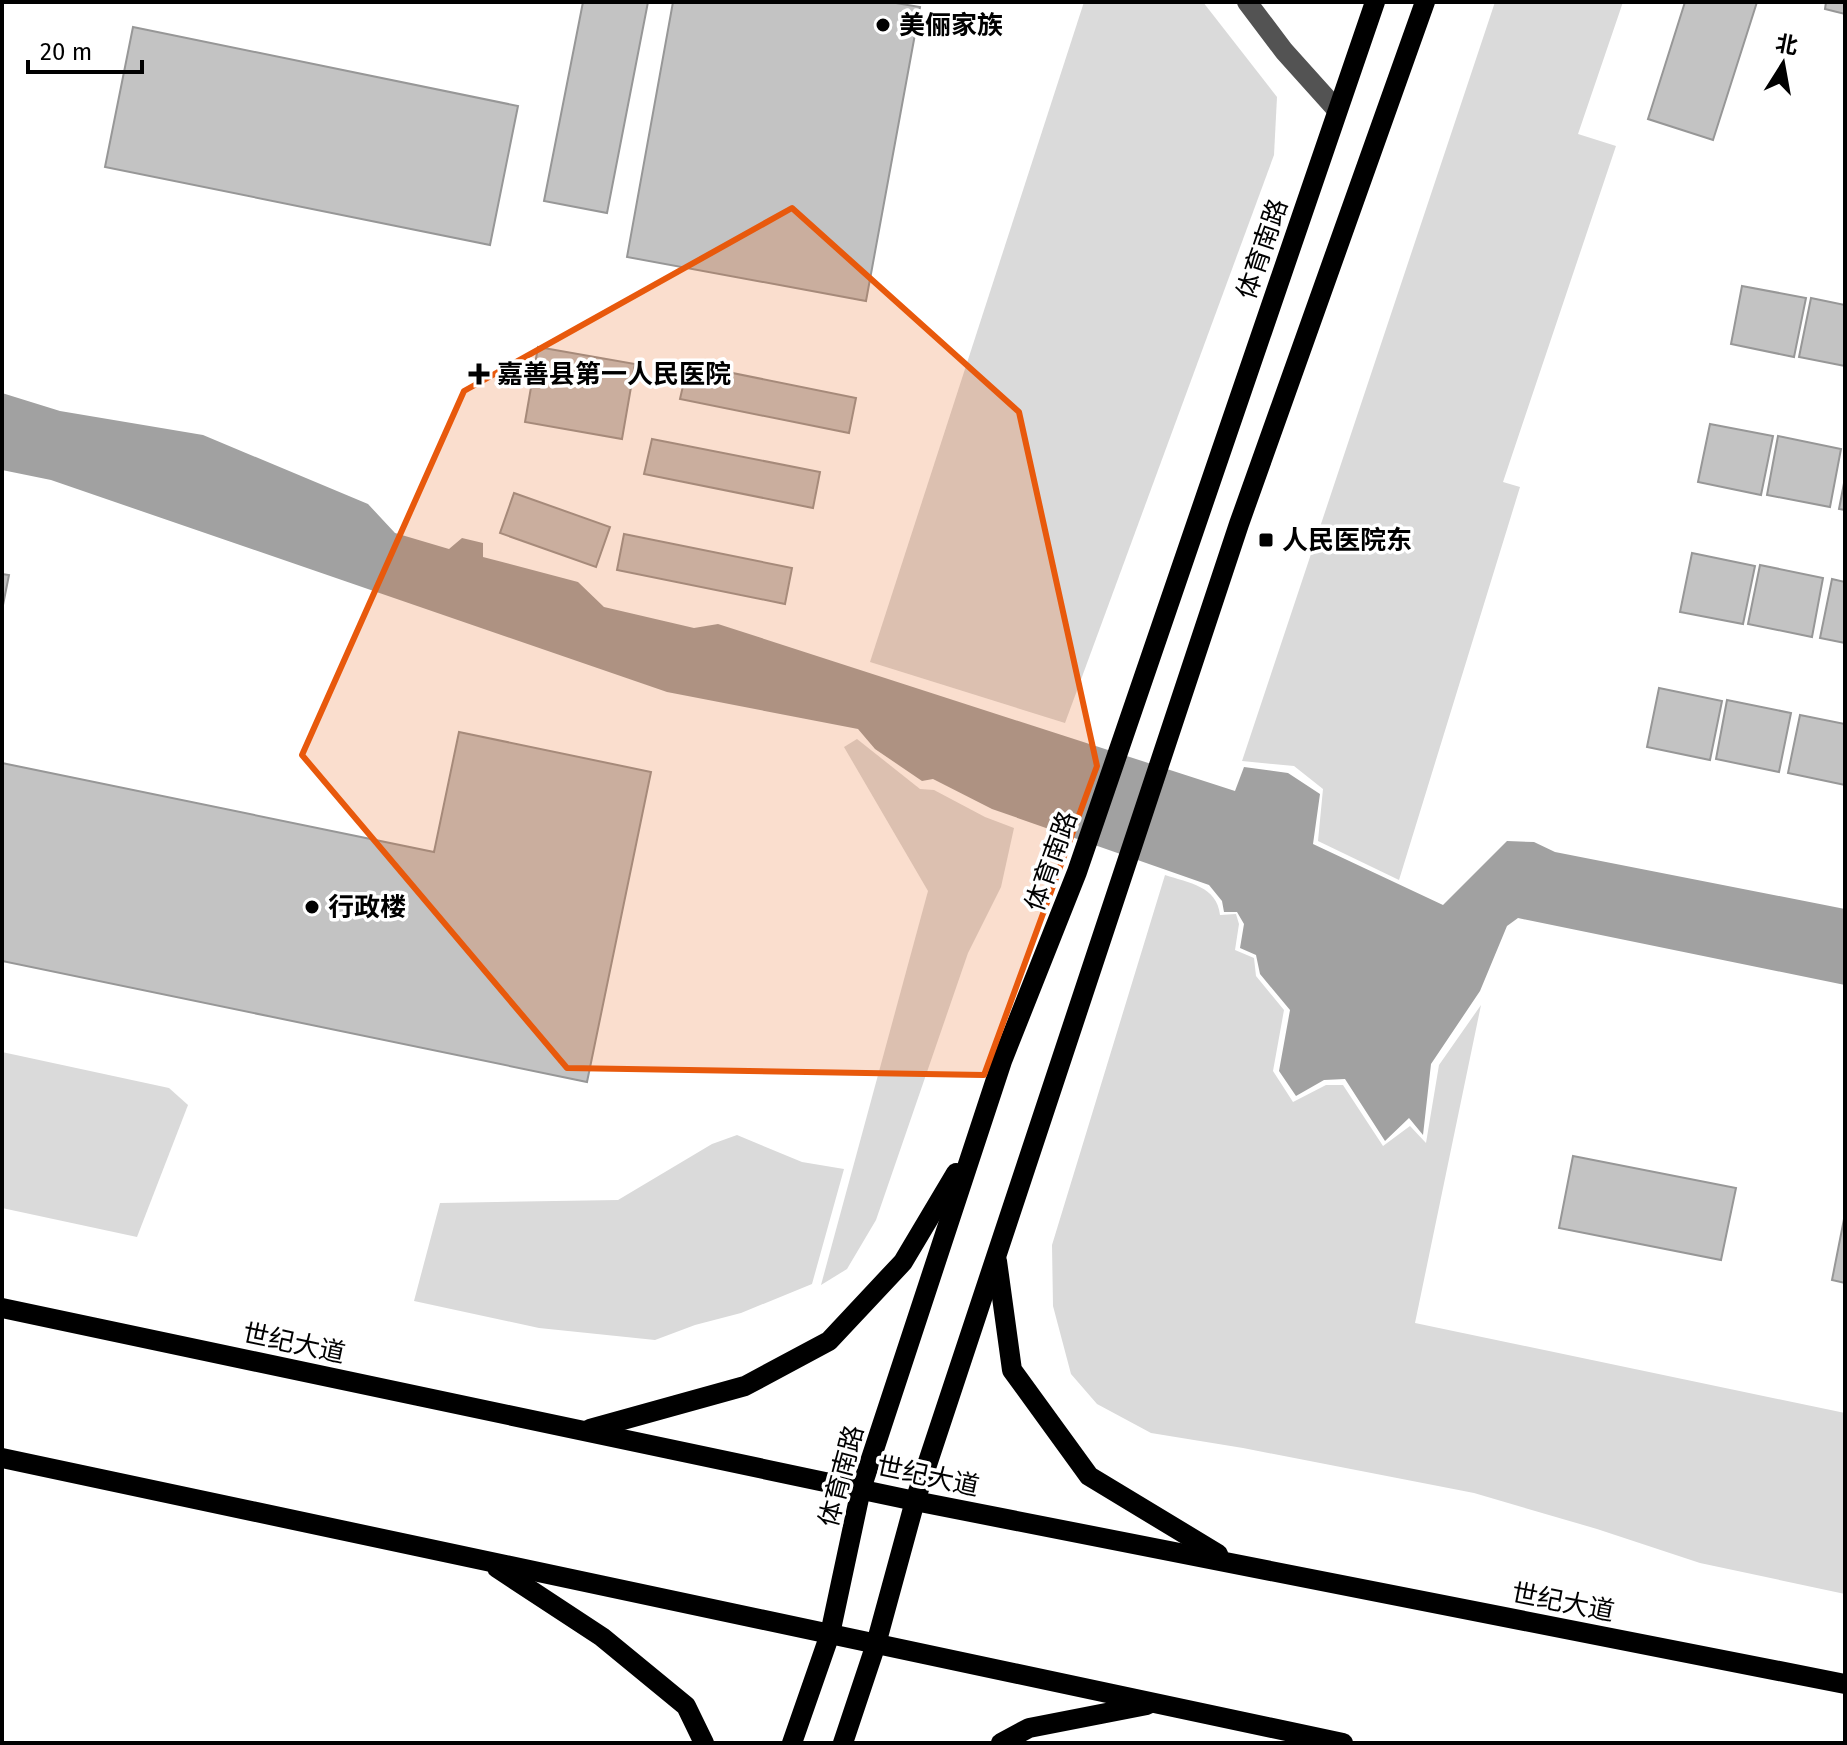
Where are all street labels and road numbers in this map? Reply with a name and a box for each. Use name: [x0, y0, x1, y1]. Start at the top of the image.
street label: 体育南路: [1231, 195, 1294, 303]
street label: 体育南路: [1019, 807, 1084, 915]
street label: 世纪大道: [240, 1318, 348, 1369]
street label: 体育南路: [813, 1422, 870, 1530]
street label: 世纪大道: [874, 1451, 982, 1502]
street label: 世纪大道: [1509, 1577, 1617, 1628]

